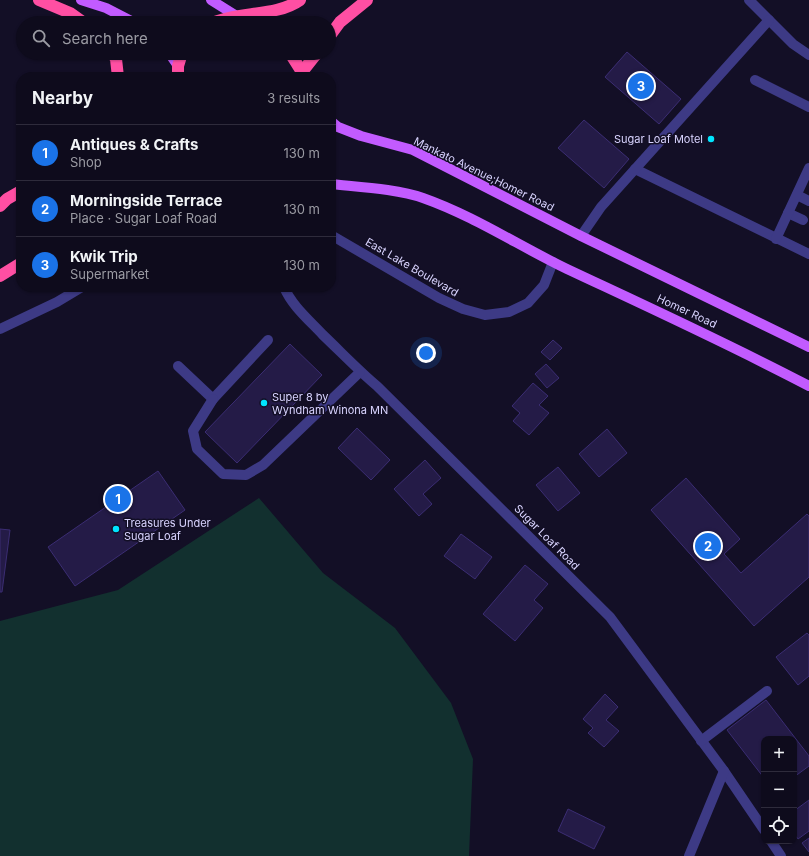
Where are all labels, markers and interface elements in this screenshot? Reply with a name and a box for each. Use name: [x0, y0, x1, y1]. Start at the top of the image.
search box: [16, 16, 336, 60]
icon: search: [30, 27, 52, 49]
text: Search here: [62, 29, 148, 48]
pin: 3: [628, 71, 654, 101]
text: Nearby: [32, 88, 93, 108]
text: 3 results: [267, 90, 320, 106]
place label: Sugar Loaf Motel: [614, 132, 703, 146]
street label: Mankato Avenue;Homer Road: [411, 134, 557, 214]
marker: Sugar Loaf Motel: [706, 134, 716, 144]
text: Antiques & Crafts: [70, 135, 198, 154]
text: 1: [42, 145, 48, 161]
text: 130 m: [283, 145, 320, 161]
text: Shop: [70, 154, 102, 170]
text: Morningside Terrace: [70, 191, 222, 210]
text: 2: [41, 201, 49, 217]
text: 130 m: [283, 201, 320, 217]
text: Place · Sugar Loaf Road: [70, 210, 217, 226]
street label: East Lake Boulevard: [363, 235, 461, 299]
text: Kwik Trip: [70, 247, 138, 266]
text: 3: [41, 257, 49, 273]
text: 130 m: [283, 257, 320, 273]
text: Supermarket: [70, 266, 149, 282]
street label: Homer Road: [655, 291, 719, 331]
your location: [416, 343, 436, 363]
place label: Super 8 by Wyndham Winona MN: [272, 390, 388, 417]
marker: Super 8 by Wyndham Winona MN: [259, 398, 269, 408]
pin: 1: [105, 484, 131, 514]
street label: Sugar Loaf Road: [511, 501, 583, 573]
place label: Treasures Under Sugar Loaf: [124, 516, 211, 543]
marker: Treasures Under Sugar Loaf: [111, 524, 121, 534]
pin: 2: [695, 531, 721, 561]
map controls: [761, 736, 797, 844]
button: +: [761, 736, 797, 772]
button: −: [761, 772, 797, 808]
button: locate: [761, 808, 797, 844]

